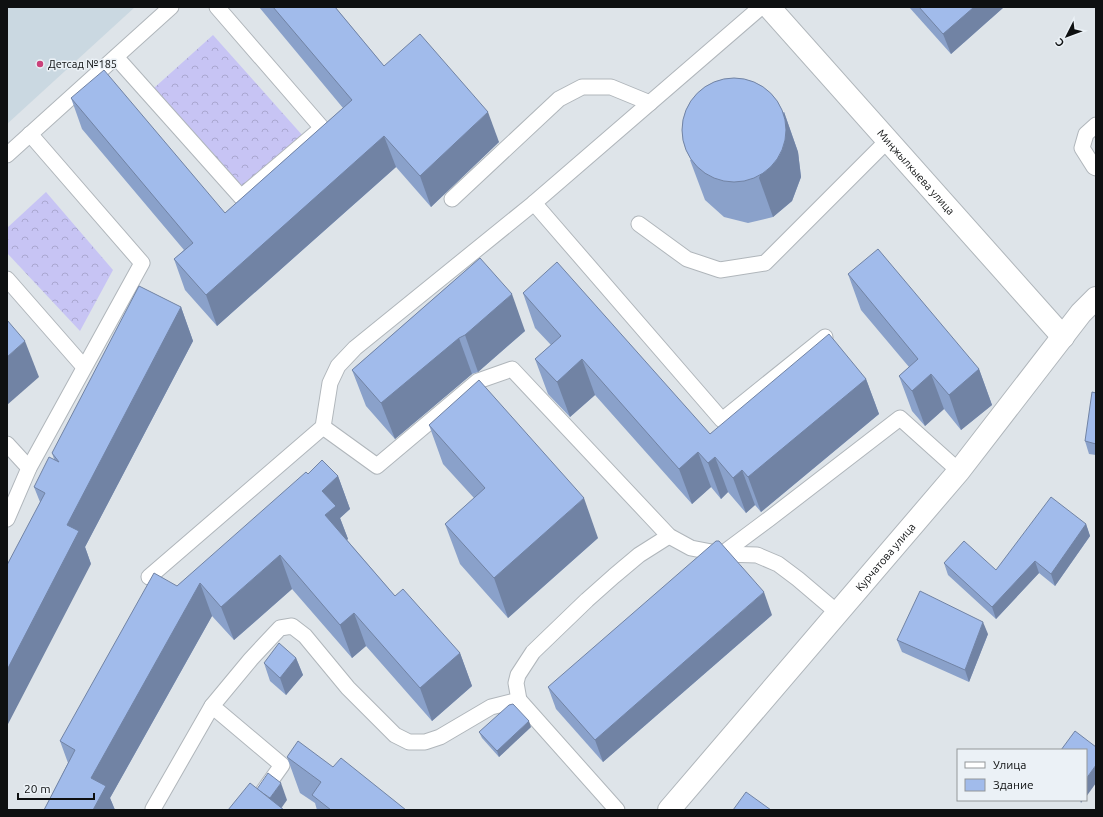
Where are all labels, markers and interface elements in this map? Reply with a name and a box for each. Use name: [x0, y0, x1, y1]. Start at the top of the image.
north arrow: [1047, 16, 1087, 56]
text: С: [1053, 36, 1066, 49]
place label: Детсад №185: [48, 58, 117, 70]
marker: Детсад №185: [35, 59, 45, 69]
street label: Миңжылкыева улица: [875, 127, 957, 217]
street label: Курчатова улица: [853, 521, 918, 593]
legend: [957, 749, 1087, 801]
text: Улица: [993, 758, 1026, 771]
scale bar: [18, 775, 94, 801]
text: Здание: [993, 778, 1034, 791]
text: 20 m: [24, 782, 51, 795]

